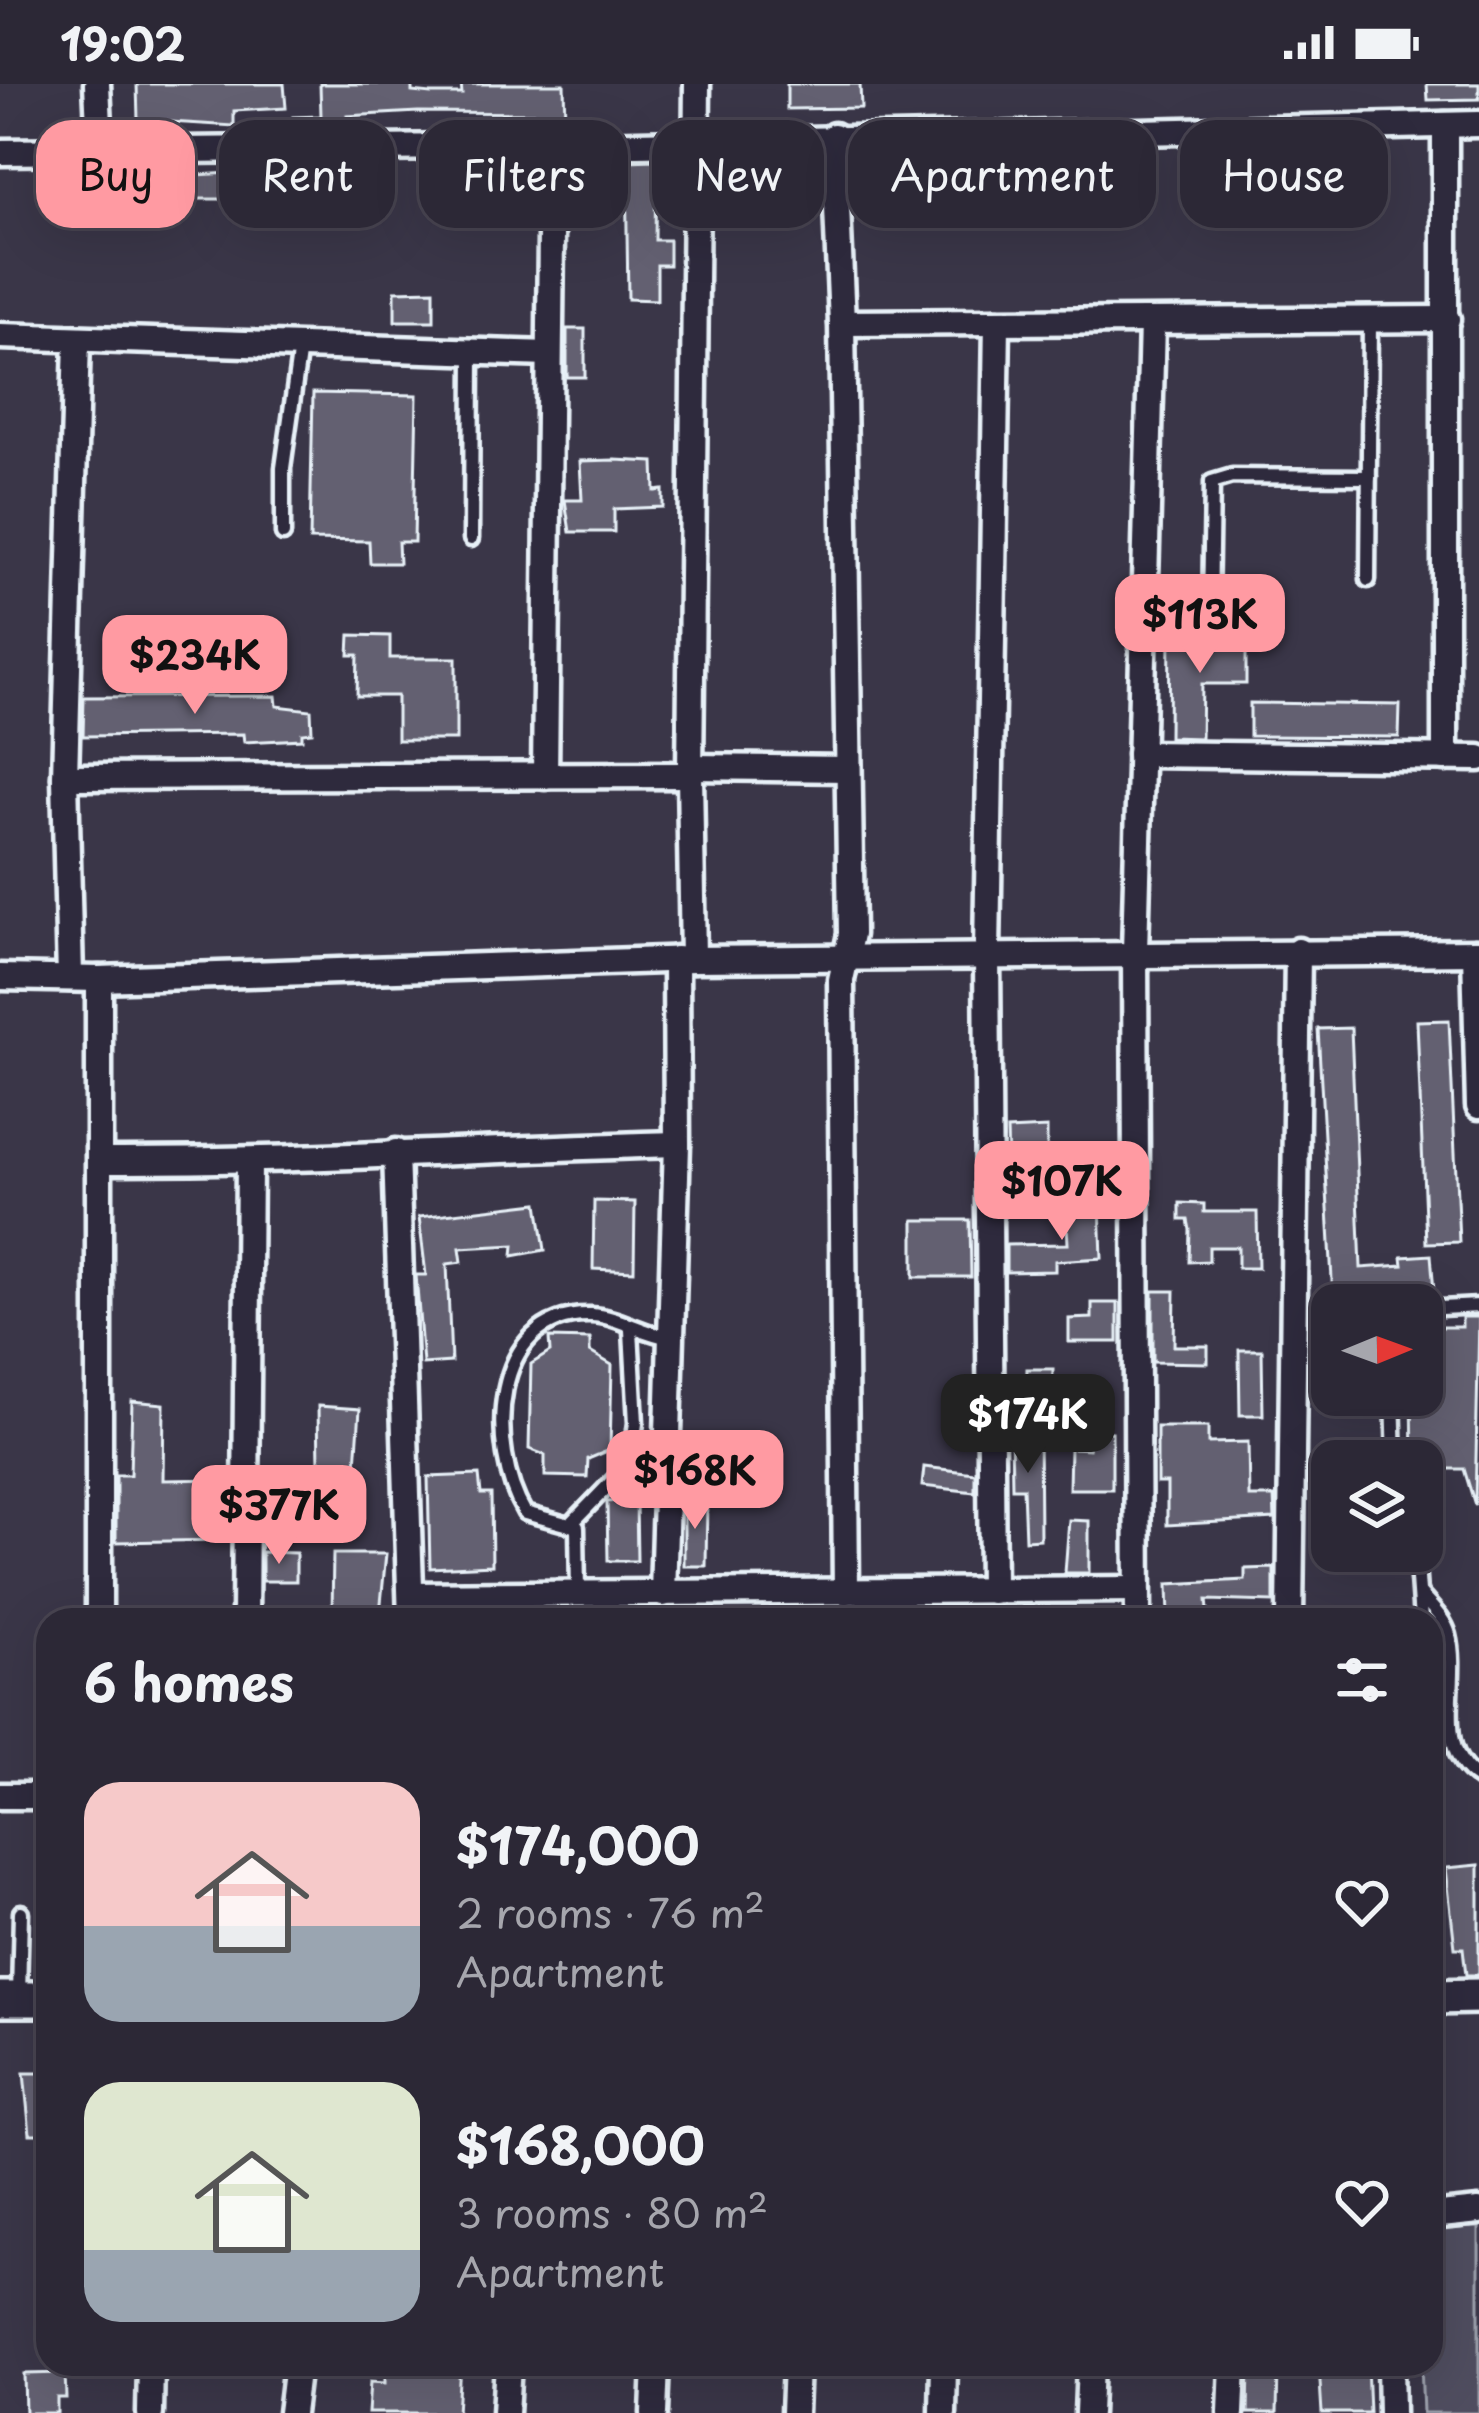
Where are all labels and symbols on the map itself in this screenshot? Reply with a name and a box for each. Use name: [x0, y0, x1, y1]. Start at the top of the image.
pin: $113K: [1116, 574, 1284, 676]
pin: $234K: [111, 615, 279, 717]
pin: $107K: [978, 1141, 1146, 1243]
north arrow: [1311, 1284, 1443, 1416]
pin: $174K: [944, 1374, 1112, 1476]
pin: $168K: [611, 1430, 779, 1532]
pin: $377K: [195, 1465, 363, 1567]

